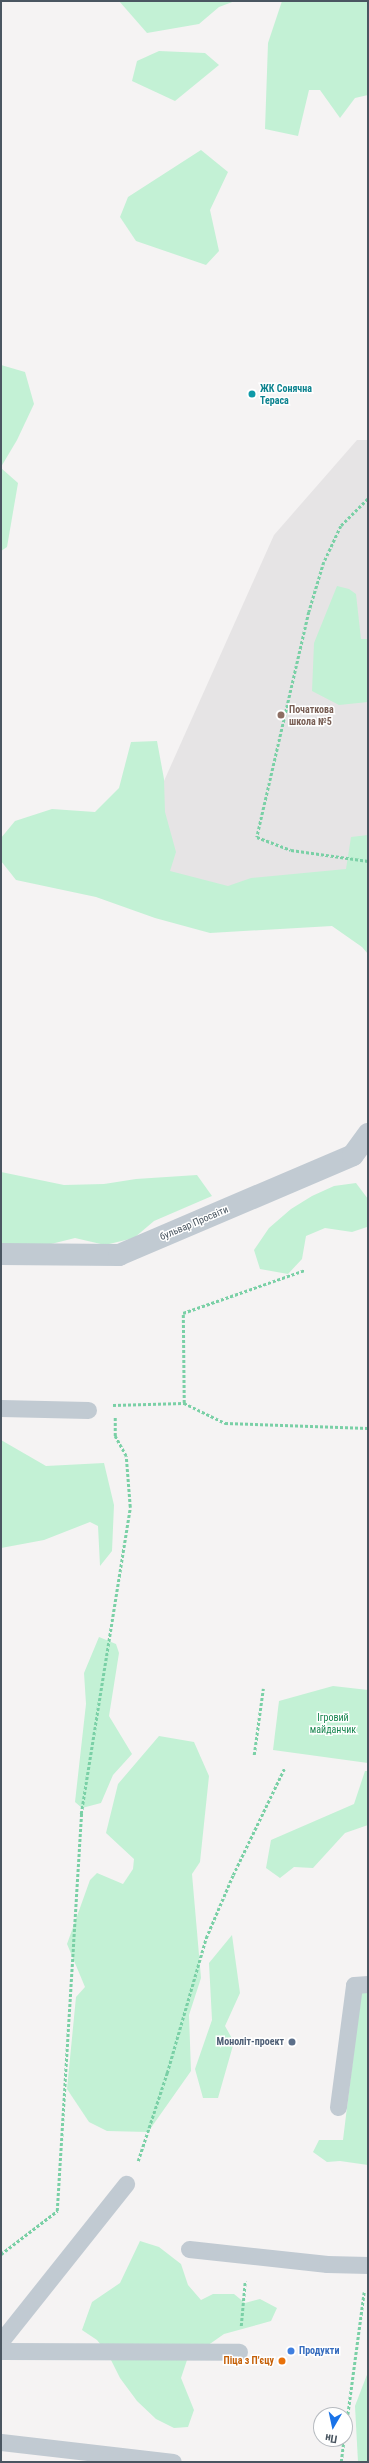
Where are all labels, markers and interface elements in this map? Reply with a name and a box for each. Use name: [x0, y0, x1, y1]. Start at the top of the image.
place label: ЖК Сонячна Тераса: [260, 382, 312, 406]
marker: ЖК Сонячна Тераса: [247, 389, 257, 399]
place label: Початкова школа №5: [289, 703, 334, 726]
marker: Початкова школа №5: [276, 710, 286, 720]
street label: бульвар Просвіти: [158, 1203, 230, 1243]
park label: Ігровий майданчик: [310, 1711, 356, 1734]
place label: Моноліт-проект: [217, 2036, 284, 2048]
marker: Моноліт-проект: [287, 2037, 297, 2047]
place label: Продукти: [299, 2345, 339, 2357]
marker: Продукти: [286, 2346, 296, 2356]
place label: Піца з Пʼєцу: [224, 2355, 274, 2367]
marker: Піца з Пʼєцу: [277, 2356, 287, 2366]
north arrow: [313, 2407, 353, 2447]
text: Пн: [324, 2431, 338, 2446]

